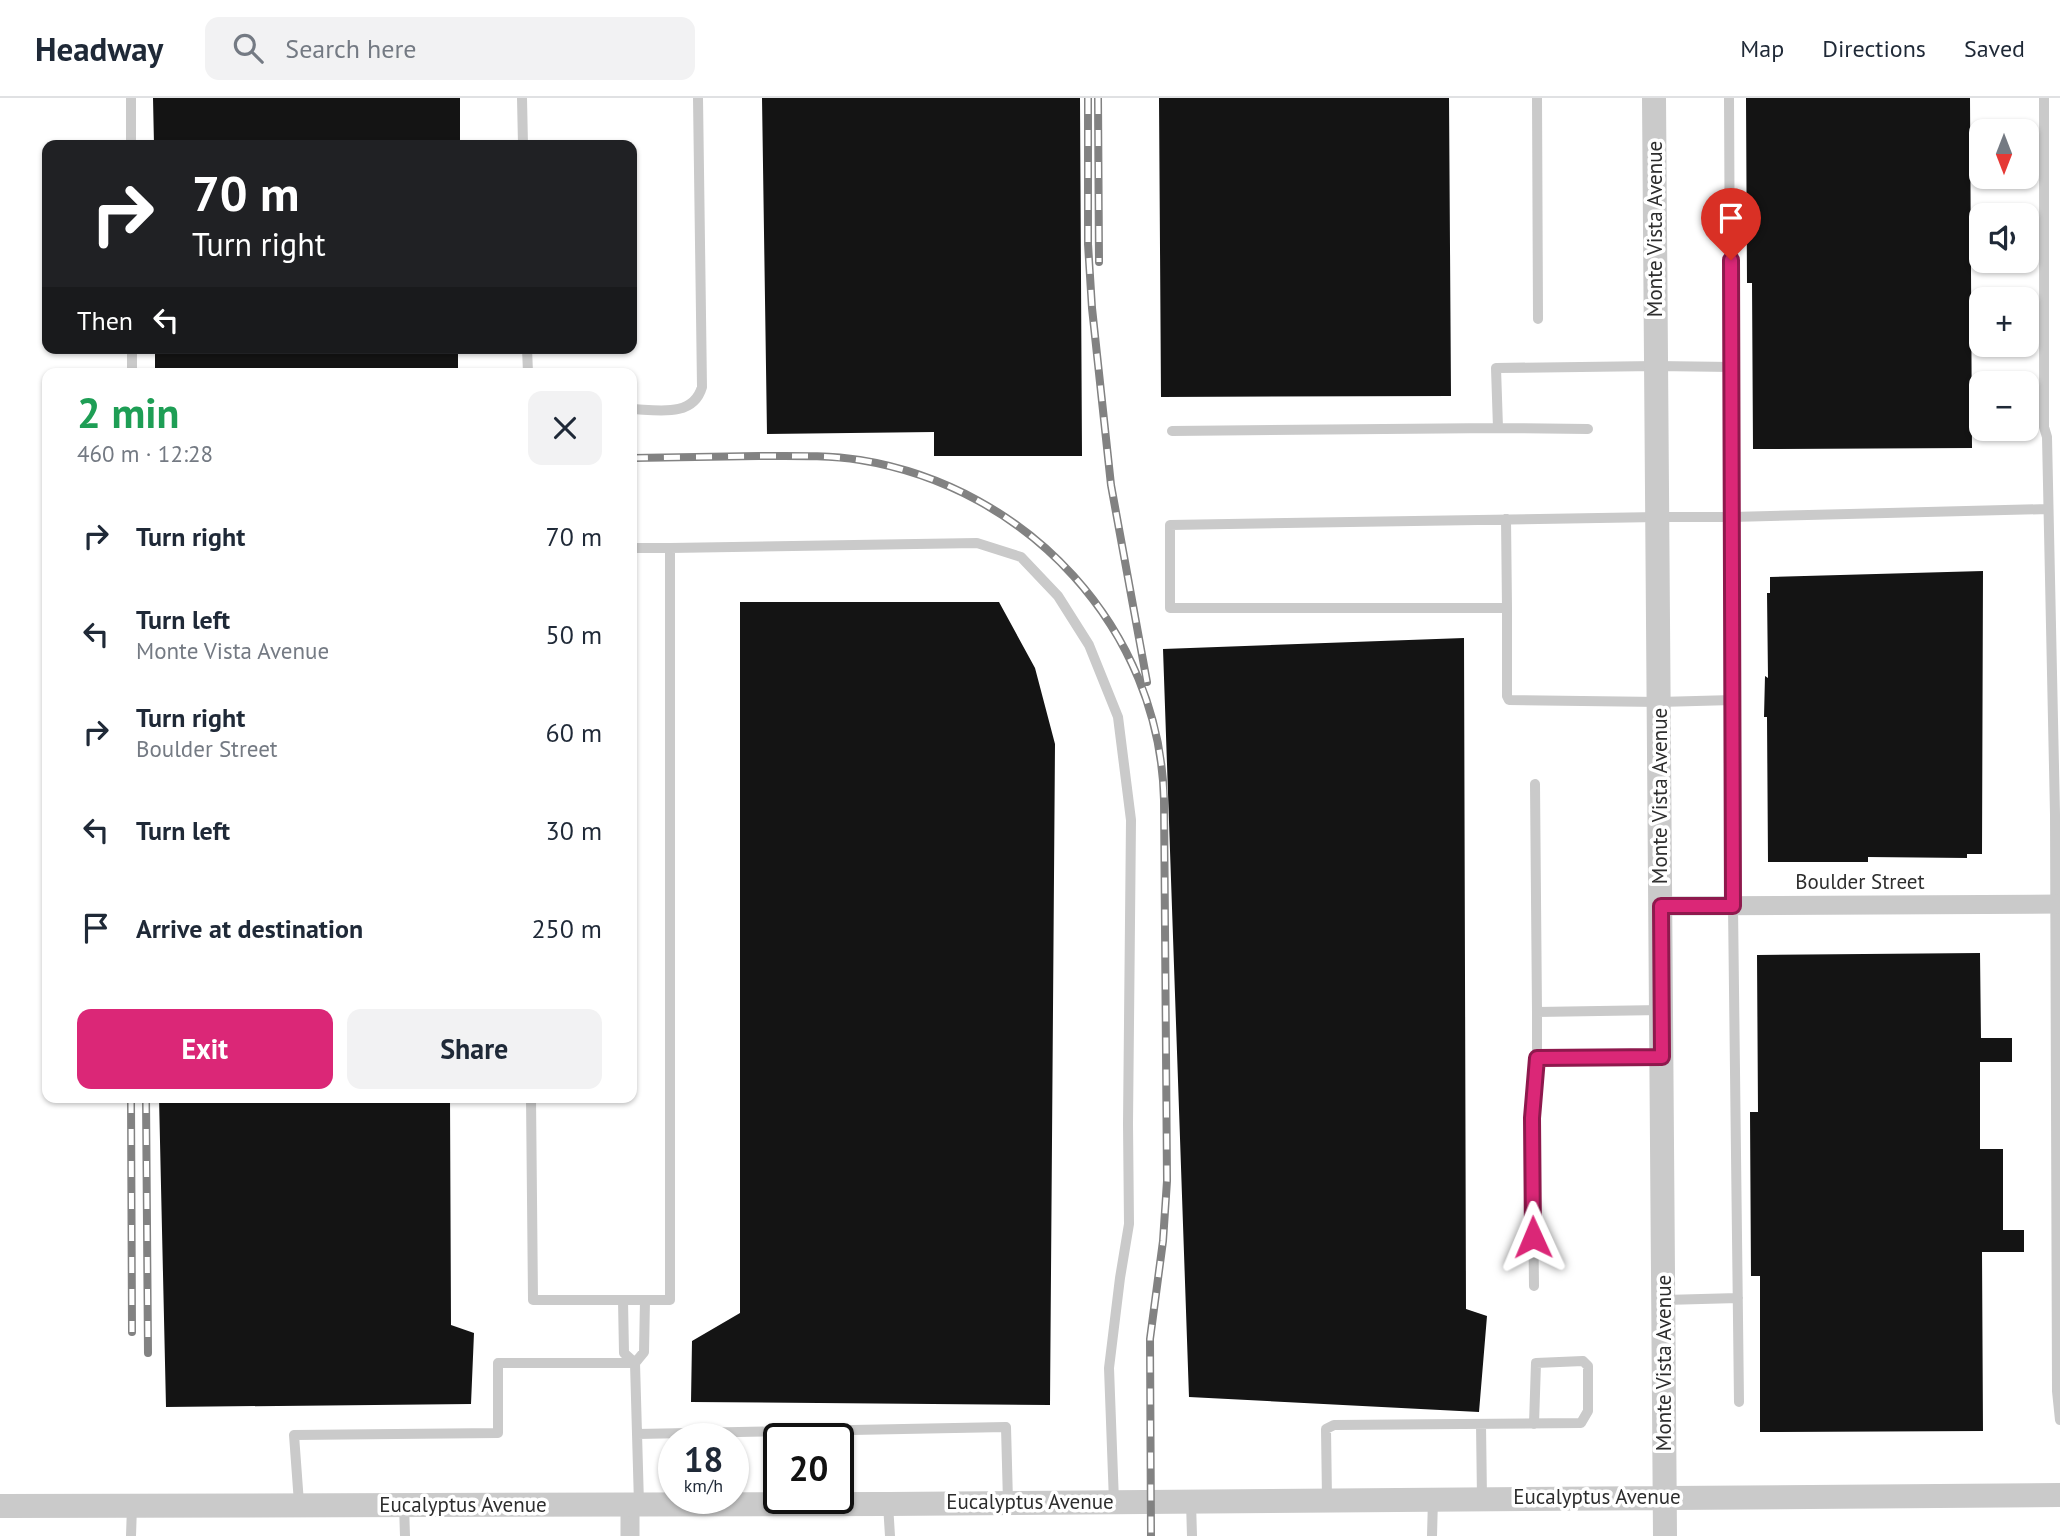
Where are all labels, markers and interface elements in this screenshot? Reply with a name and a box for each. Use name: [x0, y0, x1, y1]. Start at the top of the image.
search box: [205, 17, 695, 80]
text: Headway: [35, 27, 163, 70]
icon: search: [229, 29, 267, 67]
text: Search here: [285, 32, 416, 65]
text: Map: [1740, 33, 1784, 64]
text: Directions: [1822, 33, 1926, 64]
text: Saved: [1964, 33, 2025, 64]
north arrow: [1969, 119, 2039, 189]
map controls: [1969, 119, 2039, 441]
street label: Monte Vista Avenue: [1641, 141, 1668, 317]
text: 70 m: [192, 161, 299, 225]
icon: right: [77, 168, 168, 259]
pin: [1701, 188, 1761, 260]
icon: arrive: [1712, 199, 1750, 237]
button: sound: [1969, 203, 2039, 273]
text: Turn right: [192, 223, 326, 265]
button: +: [1969, 287, 2039, 357]
icon: left: [147, 301, 185, 339]
text: Then: [77, 304, 133, 337]
button: −: [1969, 371, 2039, 441]
text: 2 min: [77, 385, 179, 440]
button: close: [528, 391, 602, 465]
text: 460 m · 12:28: [77, 439, 213, 468]
icon: right: [77, 517, 115, 555]
text: Turn right: [136, 520, 245, 553]
text: 70 m: [546, 520, 602, 553]
text: Turn left: [136, 603, 230, 636]
icon: left: [77, 615, 115, 653]
text: 50 m: [546, 618, 602, 651]
text: Monte Vista Avenue: [136, 636, 329, 665]
text: Turn right: [136, 701, 245, 734]
street label: Monte Vista Avenue: [1646, 708, 1673, 884]
icon: right: [77, 713, 115, 751]
text: 60 m: [546, 716, 602, 749]
text: Boulder Street: [136, 734, 278, 763]
icon: left: [77, 811, 115, 849]
text: Turn left: [136, 814, 230, 847]
text: 30 m: [546, 814, 602, 847]
street label: Boulder Street: [1795, 868, 1925, 895]
icon: arrive: [77, 909, 115, 947]
text: Arrive at destination: [136, 912, 363, 945]
text: 250 m: [531, 912, 602, 945]
button: Exit: [77, 1009, 333, 1089]
button: Share: [347, 1009, 602, 1089]
position arrow: [1496, 1200, 1570, 1274]
street label: Monte Vista Avenue: [1650, 1275, 1677, 1451]
speed limit sign: 20: [763, 1423, 854, 1514]
text: 18: [684, 1436, 723, 1482]
text: km/h: [684, 1474, 723, 1497]
street label: Eucalyptus Avenue: [1513, 1483, 1681, 1510]
street label: Eucalyptus Avenue: [946, 1488, 1114, 1515]
street label: Eucalyptus Avenue: [379, 1491, 547, 1518]

